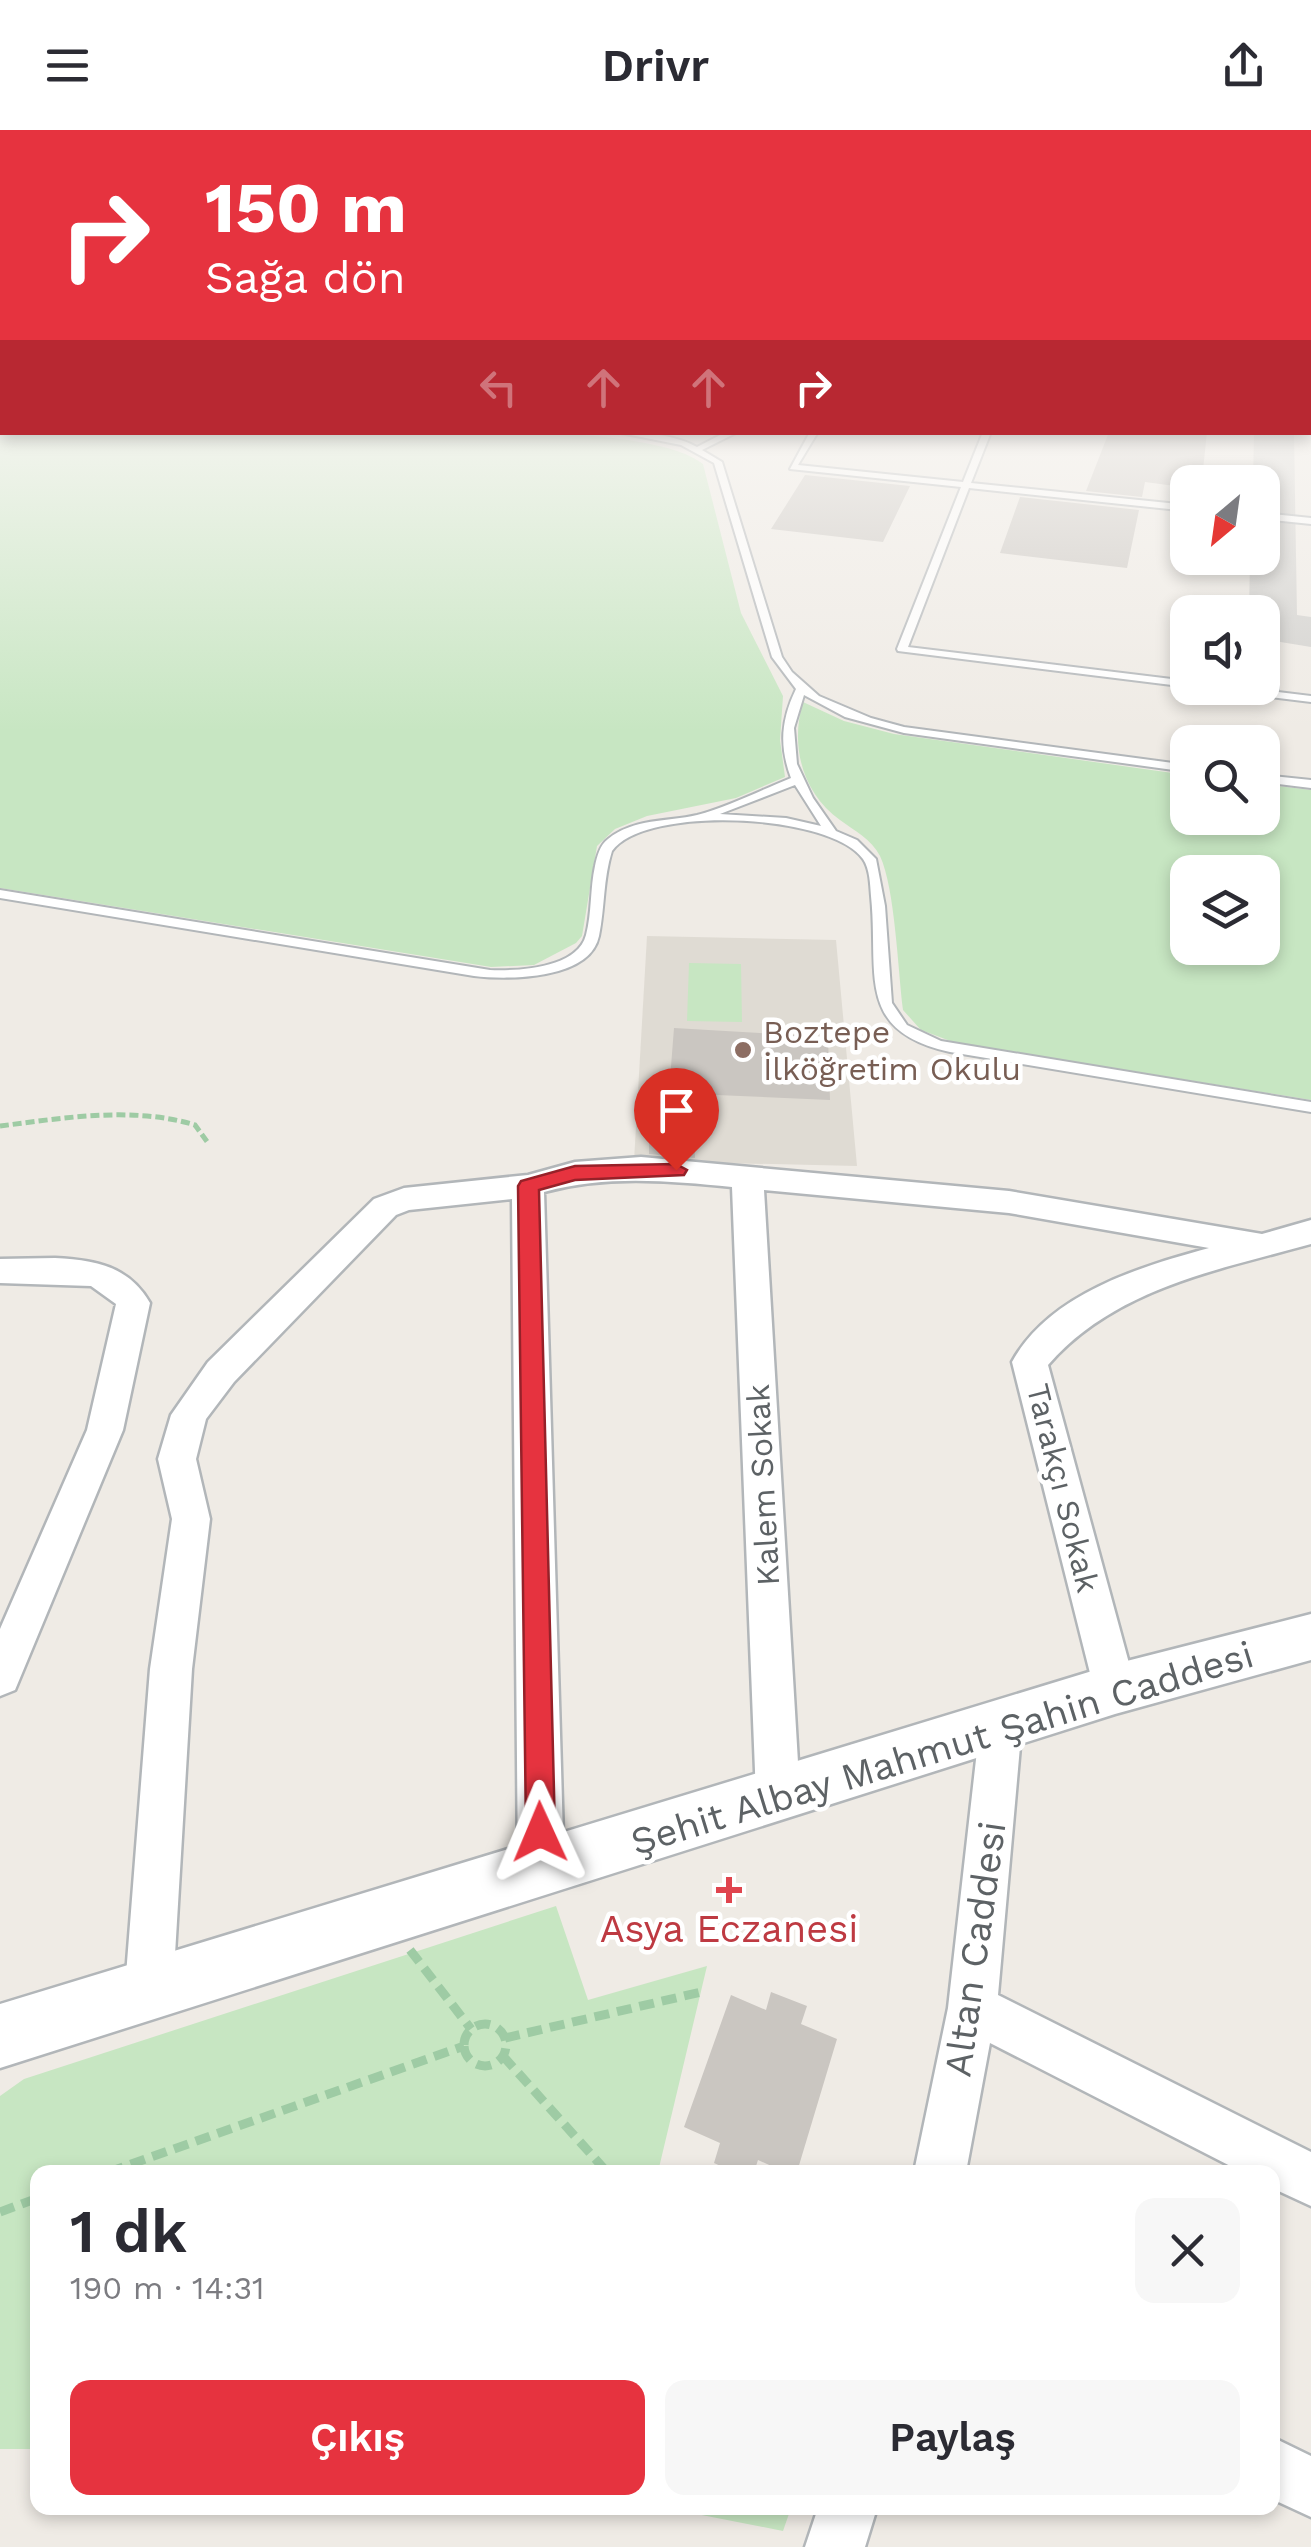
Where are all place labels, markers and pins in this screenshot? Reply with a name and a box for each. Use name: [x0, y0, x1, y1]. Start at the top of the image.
place label: Boztepe İlköğretim Okulu: [763, 1013, 1021, 1088]
marker: Boztepe İlköğretim Okulu: [732, 1039, 754, 1061]
pin: [634, 1068, 719, 1171]
marker: Asya Eczanesi: [718, 1879, 740, 1901]
place label: Asya Eczanesi: [600, 1907, 858, 1951]

